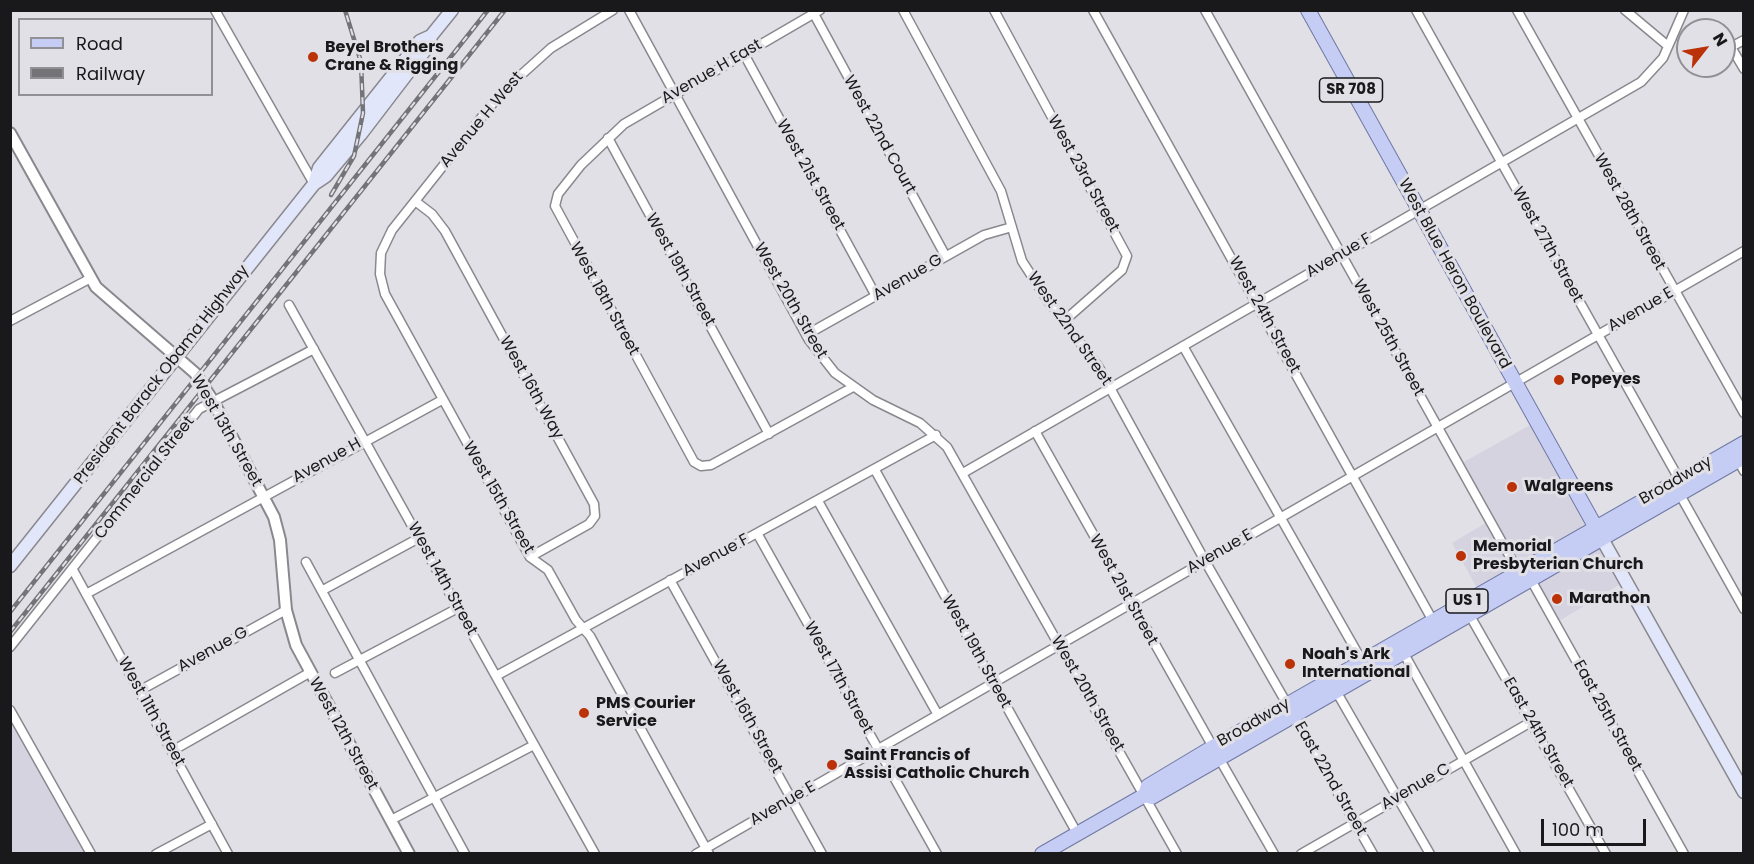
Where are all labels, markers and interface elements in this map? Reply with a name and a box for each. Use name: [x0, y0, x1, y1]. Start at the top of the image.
legend: [18, 18, 213, 96]
north arrow: [1676, 18, 1736, 78]
text: N: [1707, 28, 1733, 51]
text: Road: [76, 31, 123, 56]
street label: Avenue H East: [658, 35, 766, 109]
place label: Beyel Brothers Crane & Rigging: [325, 38, 458, 76]
marker: Beyel Brothers Crane & Rigging: [306, 50, 320, 64]
text: Railway: [76, 61, 145, 86]
street label: Avenue H West: [436, 68, 528, 172]
street label: West 22nd Court: [839, 72, 919, 198]
road number: SR 708: [1320, 78, 1382, 102]
street label: West 23rd Street: [1043, 112, 1123, 236]
street label: West 21st Street: [772, 116, 848, 234]
street label: West 28th Street: [1589, 150, 1669, 274]
street label: West Blue Heron Boulevard: [1394, 176, 1514, 372]
street label: West 27th Street: [1507, 184, 1587, 306]
street label: West 19th Street: [641, 210, 719, 330]
street label: Avenue F: [1303, 230, 1375, 282]
street label: West 18th Street: [565, 239, 643, 359]
street label: West 20th Street: [749, 240, 831, 362]
street label: Avenue G: [870, 250, 946, 306]
street label: West 24th Street: [1224, 253, 1304, 377]
street label: President Barack Obama Highway: [70, 262, 254, 488]
street label: West 22nd Street: [1023, 268, 1115, 390]
street label: West 25th Street: [1348, 276, 1428, 400]
street label: Avenue E: [1605, 284, 1677, 336]
street label: West 16th Way: [495, 333, 567, 443]
place label: Popeyes: [1571, 370, 1641, 390]
street label: West 13th Street: [186, 372, 266, 490]
marker: Popeyes: [1552, 373, 1566, 387]
street label: Commercial Street: [91, 413, 199, 543]
street label: Avenue H: [289, 434, 365, 488]
street label: West 15th Street: [458, 438, 538, 558]
street label: Broadway: [1636, 453, 1716, 509]
place label: Walgreens: [1524, 477, 1614, 497]
marker: Walgreens: [1505, 480, 1519, 494]
street label: West 14th Street: [403, 519, 481, 639]
street label: Avenue E: [1184, 526, 1256, 578]
street label: Avenue F: [680, 531, 752, 581]
street label: West 21st Street: [1085, 531, 1161, 649]
place label: Memorial Presbyterian Church: [1473, 537, 1644, 575]
marker: Memorial Presbyterian Church: [1454, 549, 1468, 563]
road number: US 1: [1446, 589, 1488, 613]
place label: Marathon: [1569, 589, 1651, 609]
street label: West 19th Street: [937, 592, 1015, 712]
marker: Marathon: [1550, 592, 1564, 606]
street label: West 17th Street: [799, 619, 877, 737]
street label: Avenue G: [175, 623, 251, 677]
street label: West 20th Street: [1046, 633, 1128, 755]
place label: Noah's Ark International: [1302, 645, 1410, 683]
street label: West 11th Street: [113, 654, 189, 770]
street label: West 16th Street: [708, 657, 786, 777]
marker: Noah's Ark International: [1283, 657, 1297, 671]
street label: East 25th Street: [1569, 657, 1645, 775]
street label: West 12th Street: [304, 674, 382, 794]
street label: East 24th Street: [1499, 675, 1577, 791]
place label: PMS Courier Service: [596, 694, 695, 732]
street label: Broadway: [1214, 695, 1294, 751]
marker: PMS Courier Service: [577, 706, 591, 720]
street label: East 22nd Street: [1290, 719, 1370, 839]
place label: Saint Francis of Assisi Catholic Church: [844, 746, 1030, 784]
marker: Saint Francis of Assisi Catholic Church: [825, 758, 839, 772]
street label: Avenue C: [1378, 760, 1454, 814]
street label: Avenue E: [747, 778, 819, 830]
scale bar: [1544, 807, 1649, 845]
text: 100 m: [1552, 817, 1604, 842]

